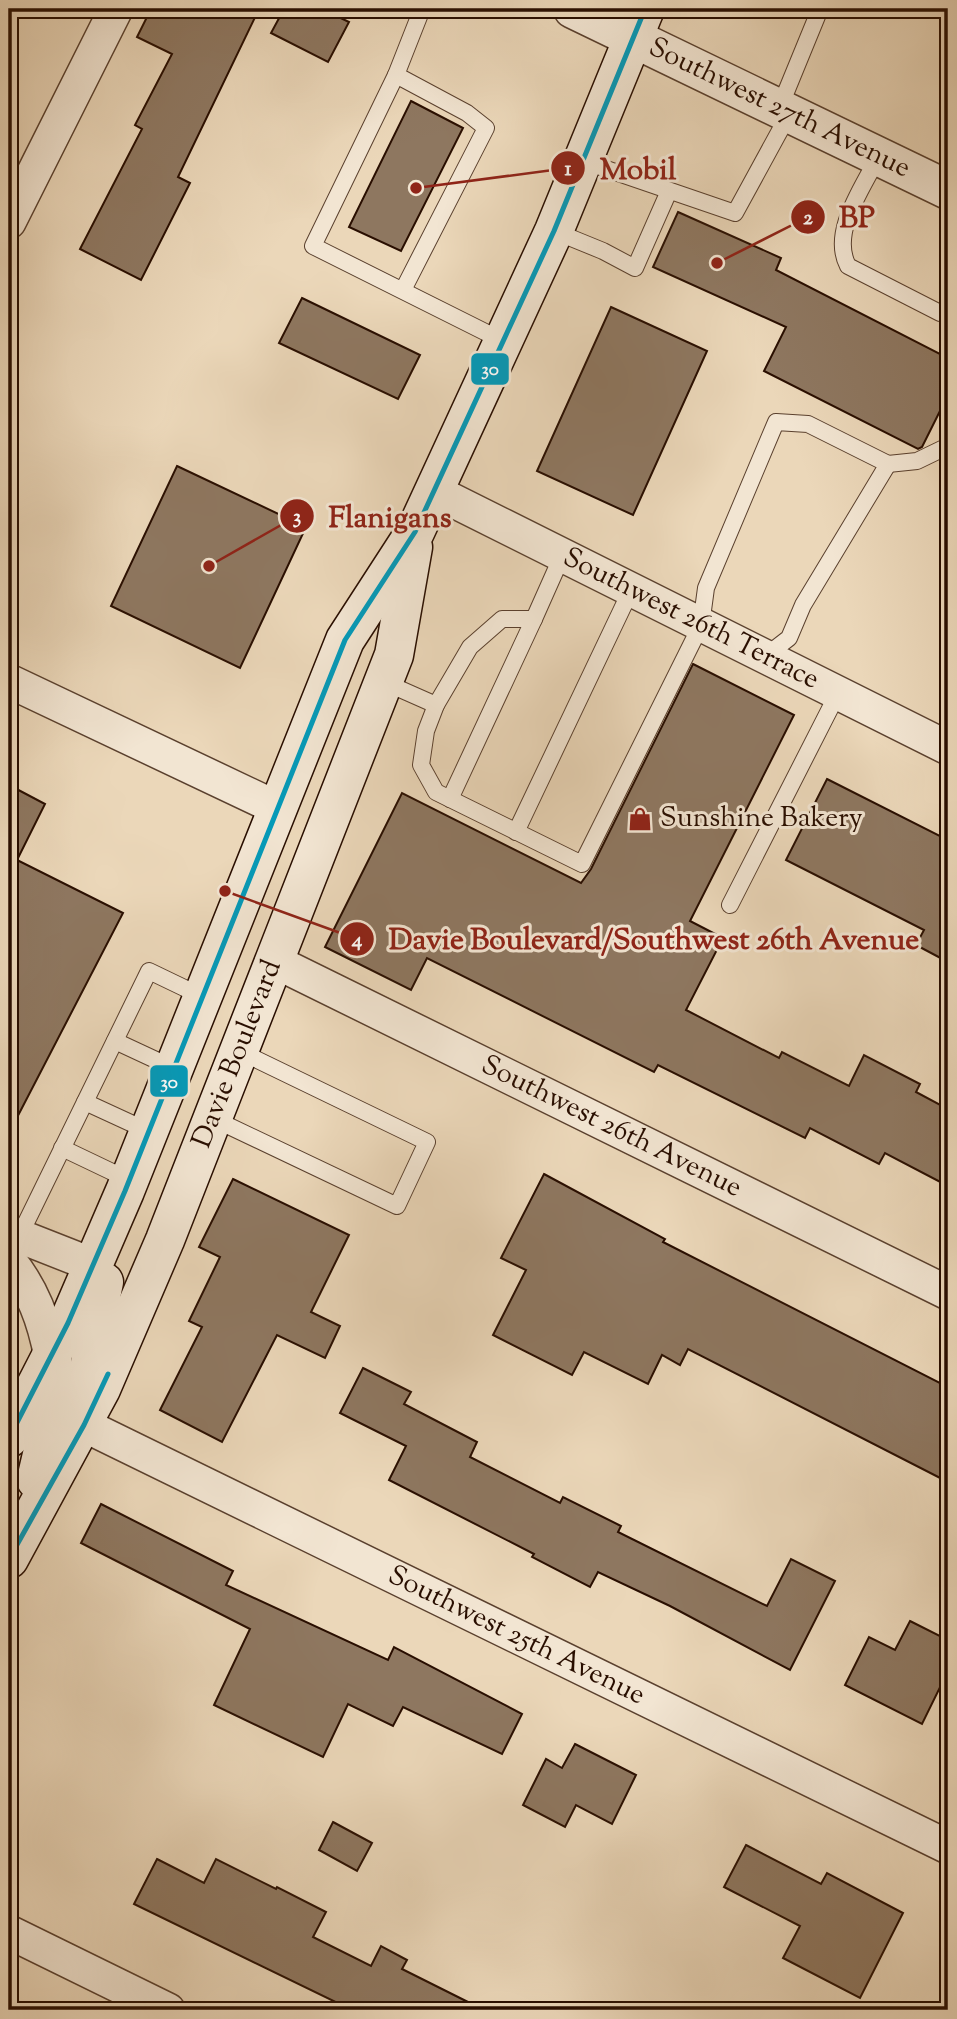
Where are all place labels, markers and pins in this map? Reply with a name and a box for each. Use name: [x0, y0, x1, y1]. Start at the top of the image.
callout: Mobil: [551, 143, 690, 194]
callout: BP: [790, 191, 889, 242]
callout: Flanigans: [279, 491, 465, 542]
place label: Sunshine Bakery: [660, 799, 863, 839]
shop icon: Sunshine Bakery: [626, 805, 654, 833]
callout: Davie Boulevard/Southwest 26th Avenue: [339, 913, 933, 964]

